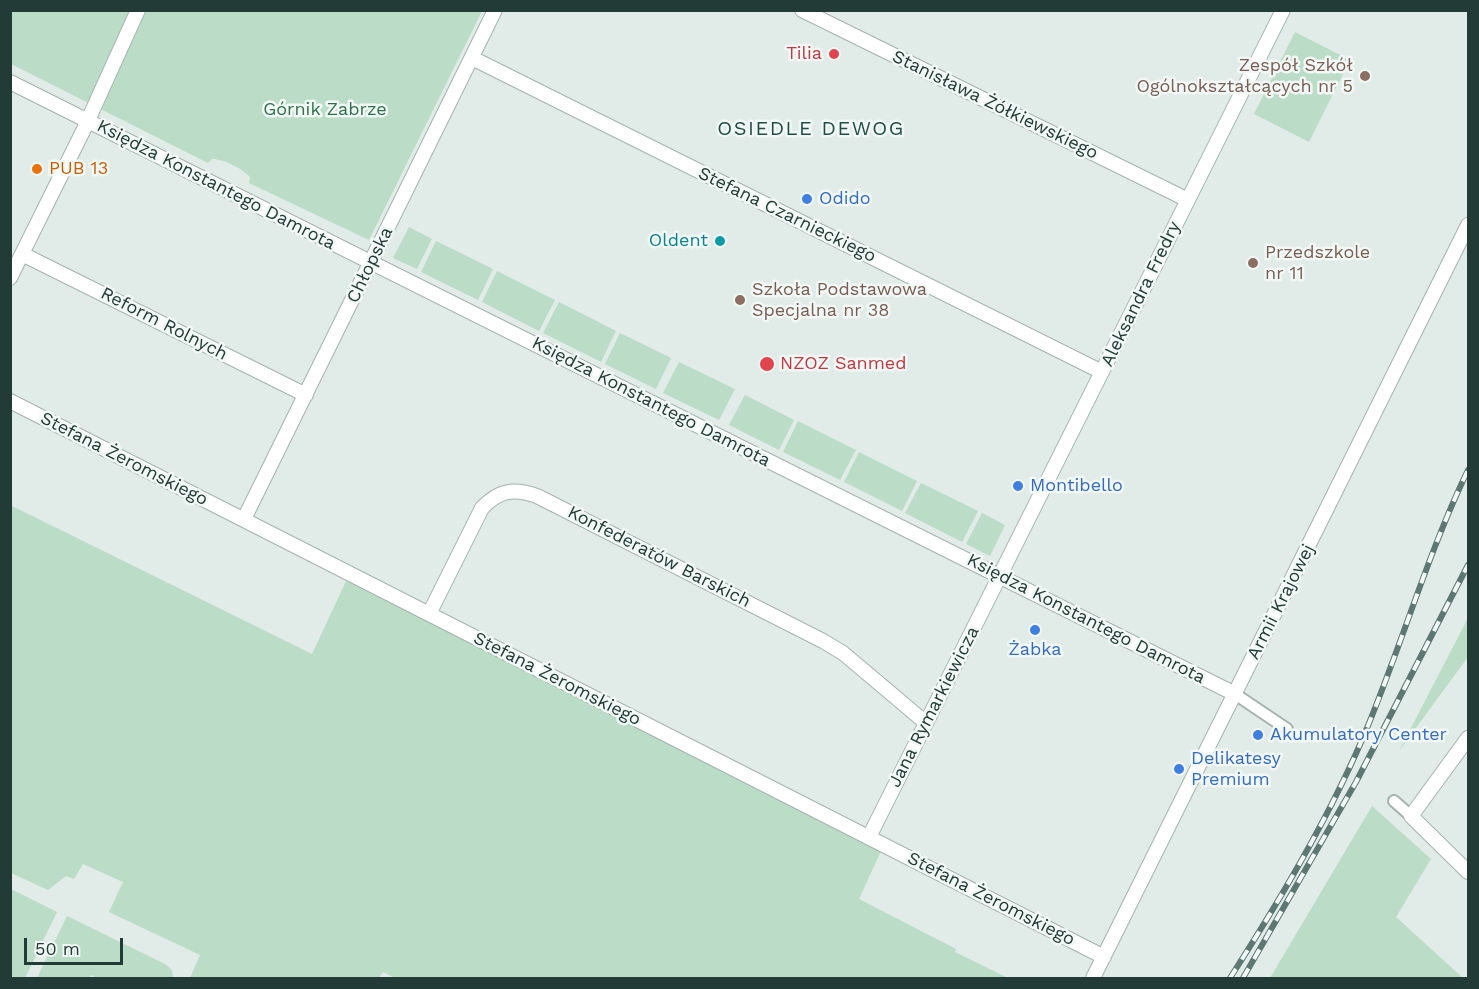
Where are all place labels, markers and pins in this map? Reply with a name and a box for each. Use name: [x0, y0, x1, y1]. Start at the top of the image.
place label: Tilia: [786, 43, 822, 65]
marker: Tilia: [827, 47, 841, 61]
place label: Zespół Szkół Ogólnokształcących nr 5: [1136, 55, 1353, 98]
marker: Zespół Szkół Ogólnokształcących nr 5: [1358, 69, 1372, 83]
place label: PUB 13: [49, 158, 108, 180]
marker: PUB 13: [30, 162, 44, 176]
place label: Odido: [819, 188, 871, 210]
marker: Odido: [800, 192, 814, 206]
place label: Oldent: [649, 230, 708, 252]
marker: Oldent: [713, 234, 727, 248]
place label: Przedszkole nr 11: [1265, 242, 1370, 284]
marker: Przedszkole nr 11: [1246, 256, 1260, 270]
place label: Szkoła Podstawowa Specjalna nr 38: [752, 279, 927, 322]
marker: Szkoła Podstawowa Specjalna nr 38: [733, 293, 747, 307]
place label: NZOZ Sanmed: [780, 353, 907, 375]
marker: NZOZ Sanmed: [758, 355, 776, 373]
place label: Montibello: [1030, 475, 1123, 497]
marker: Montibello: [1011, 479, 1025, 493]
marker: Żabka: [1028, 623, 1042, 637]
place label: Żabka: [1008, 639, 1062, 661]
place label: Akumulatory Center: [1270, 724, 1447, 746]
marker: Akumulatory Center: [1251, 728, 1265, 742]
place label: Delikatesy Premium: [1191, 748, 1281, 790]
marker: Delikatesy Premium: [1172, 762, 1186, 776]

